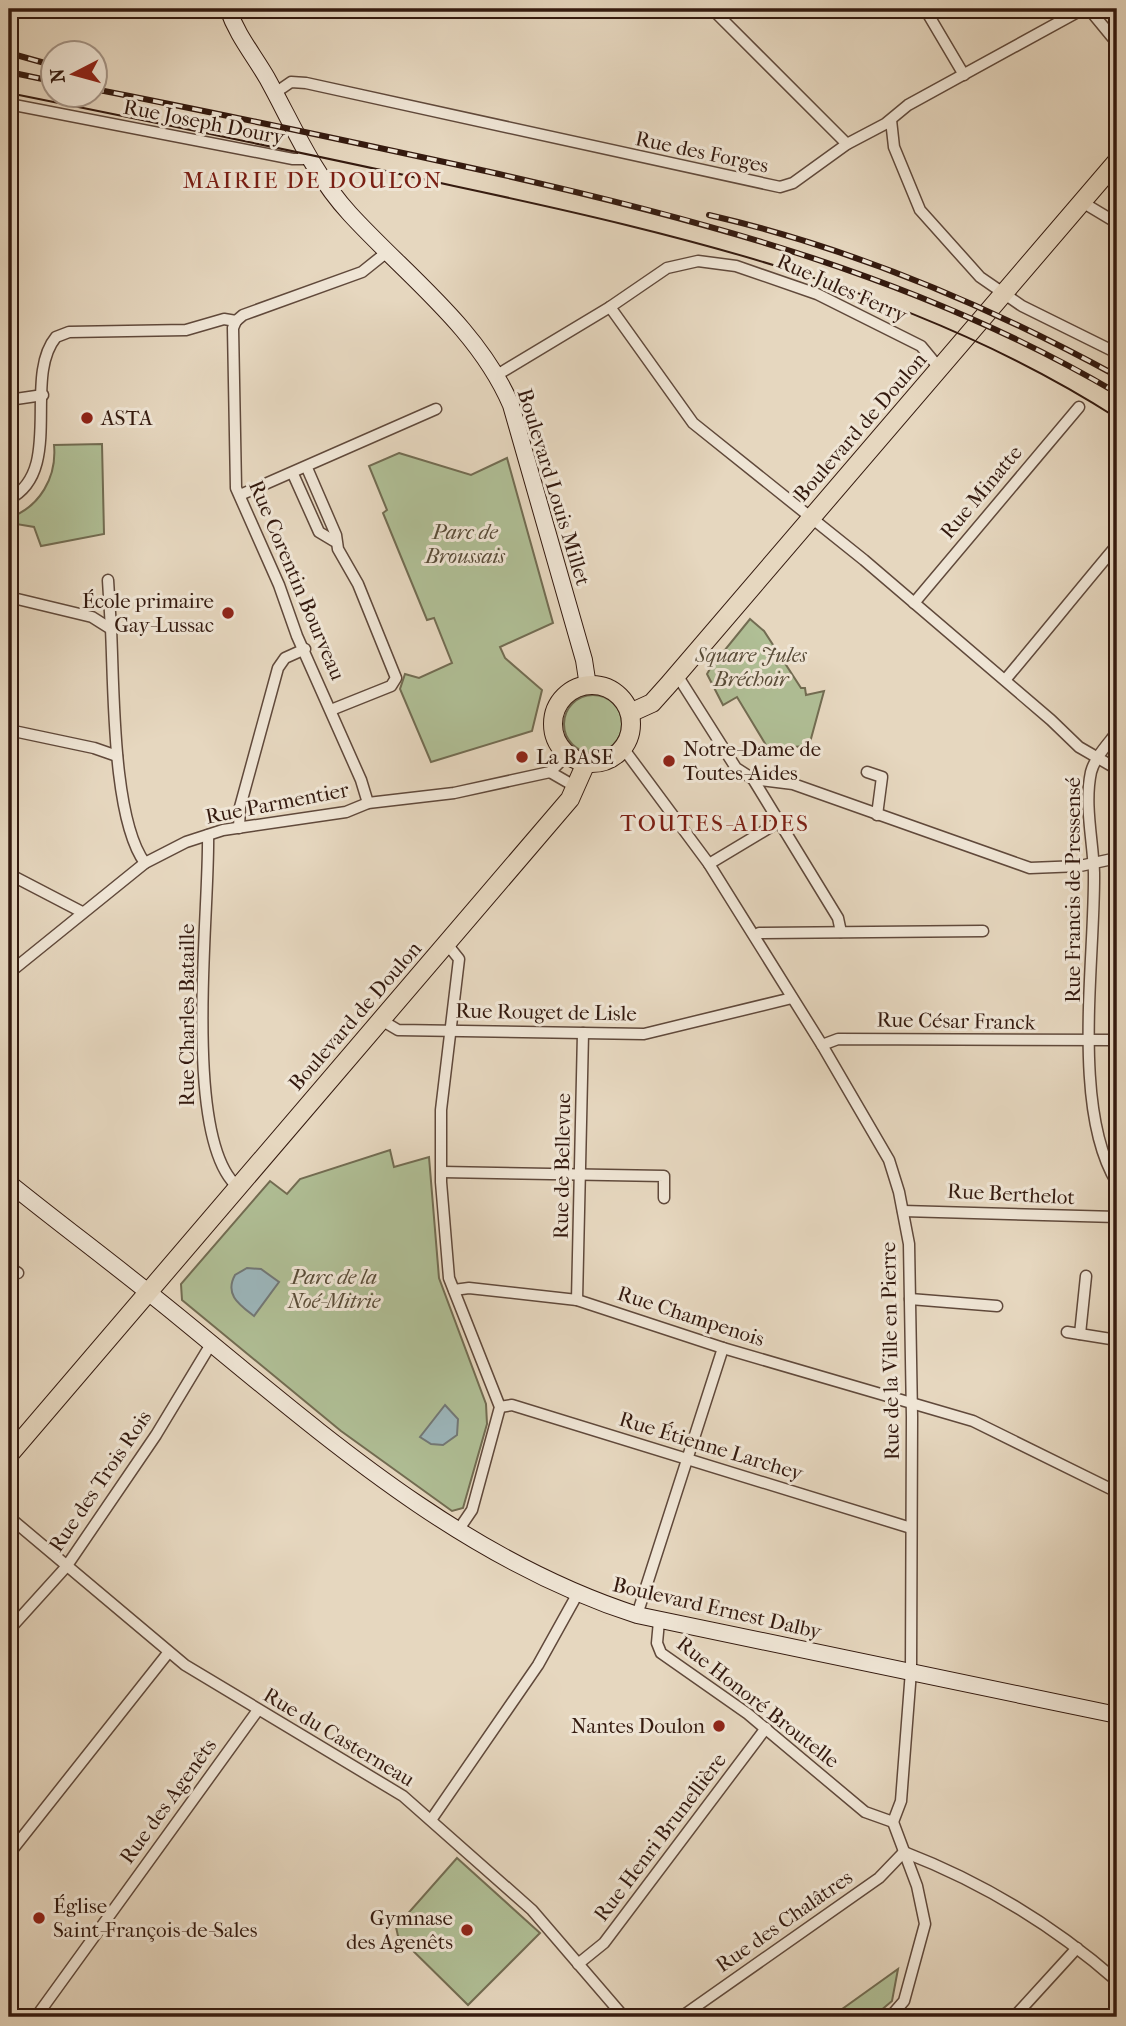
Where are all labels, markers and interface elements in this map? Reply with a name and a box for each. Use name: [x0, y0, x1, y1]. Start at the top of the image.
north arrow: [38, 38, 108, 108]
text: N: [46, 67, 70, 84]
street label: Rue Joseph Doury: [121, 95, 287, 150]
street label: Rue des Forges: [633, 126, 771, 178]
district label: MAIRIE DE DOULON: [183, 167, 443, 194]
street label: Rue Jules Ferry: [773, 249, 912, 328]
street label: Boulevard de Doulon: [789, 348, 931, 506]
street label: Boulevard Louis Millet: [513, 386, 596, 589]
place label: ASTA: [100, 406, 153, 430]
marker: ASTA: [79, 410, 95, 426]
street label: Rue Minatte: [935, 441, 1027, 543]
street label: Rue Corentin Bourveau: [244, 476, 350, 684]
park label: Parc de Broussais: [424, 520, 506, 568]
place label: École primaire Gay-Lussac: [82, 589, 214, 637]
marker: École primaire Gay-Lussac: [220, 605, 236, 621]
park label: Square Jules Bréchoir: [694, 643, 807, 691]
place label: Notre-Dame de Toutes-Aides: [683, 737, 821, 785]
place label: La BASE: [536, 745, 614, 769]
marker: La BASE: [514, 749, 530, 765]
marker: Notre-Dame de Toutes-Aides: [661, 753, 677, 769]
street label: Rue Parmentier: [203, 777, 351, 829]
street label: Rue Francis de Pressensé: [1061, 777, 1085, 1003]
district label: TOUTES-AIDES: [620, 810, 810, 837]
street label: Rue Charles Bataille: [175, 924, 199, 1106]
street label: Boulevard de Doulon: [284, 937, 426, 1095]
street label: Rue Rouget de Lisle: [455, 998, 637, 1026]
street label: Rue César Franck: [876, 1008, 1036, 1034]
street label: Rue de Bellevue: [549, 1093, 575, 1239]
street label: Rue Berthelot: [947, 1179, 1076, 1209]
street label: Rue de la Ville en Pierre: [876, 1242, 904, 1460]
park label: Parc de la Noé-Mitrie: [287, 1265, 381, 1313]
street label: Rue Champenois: [615, 1281, 768, 1351]
street label: Rue des Trois Rois: [44, 1405, 156, 1556]
street label: Rue Étienne Larchey: [616, 1407, 807, 1486]
street label: Boulevard Ernest Dalby: [610, 1572, 824, 1644]
street label: Rue Honoré Broutelle: [672, 1631, 844, 1773]
street label: Rue du Casterneau: [259, 1682, 419, 1792]
place label: Nantes Doulon: [571, 1714, 705, 1738]
marker: Nantes Doulon: [711, 1718, 727, 1734]
street label: Rue des Agenêts: [115, 1734, 222, 1868]
street label: Rue Henri Brunellière: [589, 1748, 731, 1926]
street label: Rue des Chalâtres: [711, 1865, 857, 1977]
place label: Église Saint-François-de-Sales: [53, 1894, 258, 1942]
place label: Gymnase des Agenêts: [346, 1906, 453, 1954]
marker: Église Saint-François-de-Sales: [31, 1910, 47, 1926]
marker: Gymnase des Agenêts: [459, 1922, 475, 1938]

